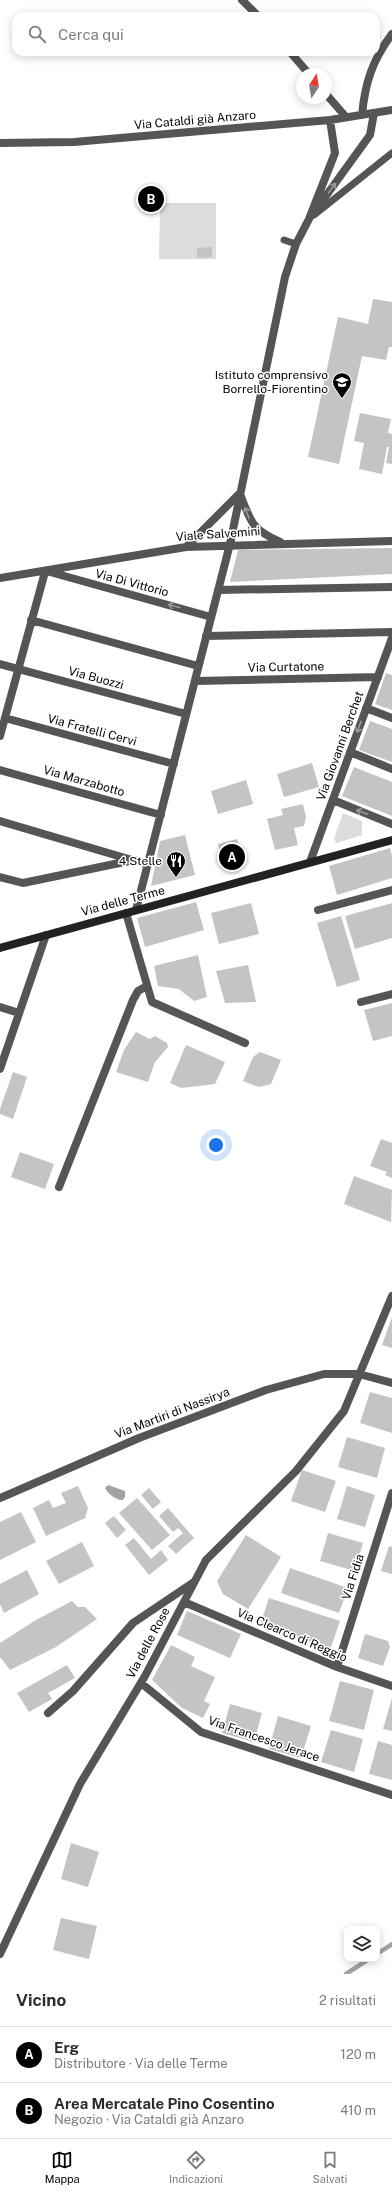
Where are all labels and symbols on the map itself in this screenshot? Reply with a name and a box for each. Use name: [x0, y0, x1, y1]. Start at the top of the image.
north arrow: [296, 68, 332, 104]
street label: Via Cataldi già Anzaro: [134, 108, 257, 132]
one-way arrow: [328, 182, 336, 193]
pin: B: [138, 184, 164, 214]
place label: Istituto comprensivo Borrello-Fiorentino: [215, 368, 328, 396]
school or university icon: Istituto comprensivo Borrello-Fiorentino: [331, 371, 353, 399]
one-way arrow: [243, 507, 251, 519]
street label: Viale Salvemini: [175, 524, 261, 544]
street label: Via Di Vittorio: [94, 566, 170, 600]
one-way arrow: [167, 602, 180, 609]
street label: Via Curtatone: [248, 659, 325, 675]
street label: Via Buozzi: [67, 664, 125, 692]
street label: Via Giovanni Berchet: [314, 689, 366, 803]
street label: Via Fratelli Cervi: [46, 711, 138, 749]
one-way arrow: [355, 721, 363, 733]
street label: Via Marzabotto: [42, 763, 127, 799]
one-way arrow: [357, 808, 369, 815]
pin: A: [219, 842, 245, 872]
restaurant icon: 4 Stelle: [165, 850, 187, 878]
place label: 4 Stelle: [119, 854, 162, 868]
street label: Via delle Terme: [80, 883, 166, 919]
your location: [206, 1135, 226, 1155]
street label: Via Martiri di Nassirya: [112, 1385, 232, 1441]
street label: Via Fidia: [339, 1552, 367, 1602]
street label: Via delle Rose: [123, 1605, 173, 1681]
street label: Via Clearco di Reggio: [235, 1605, 349, 1665]
street label: Via Francesco Jerace: [206, 1713, 322, 1765]

